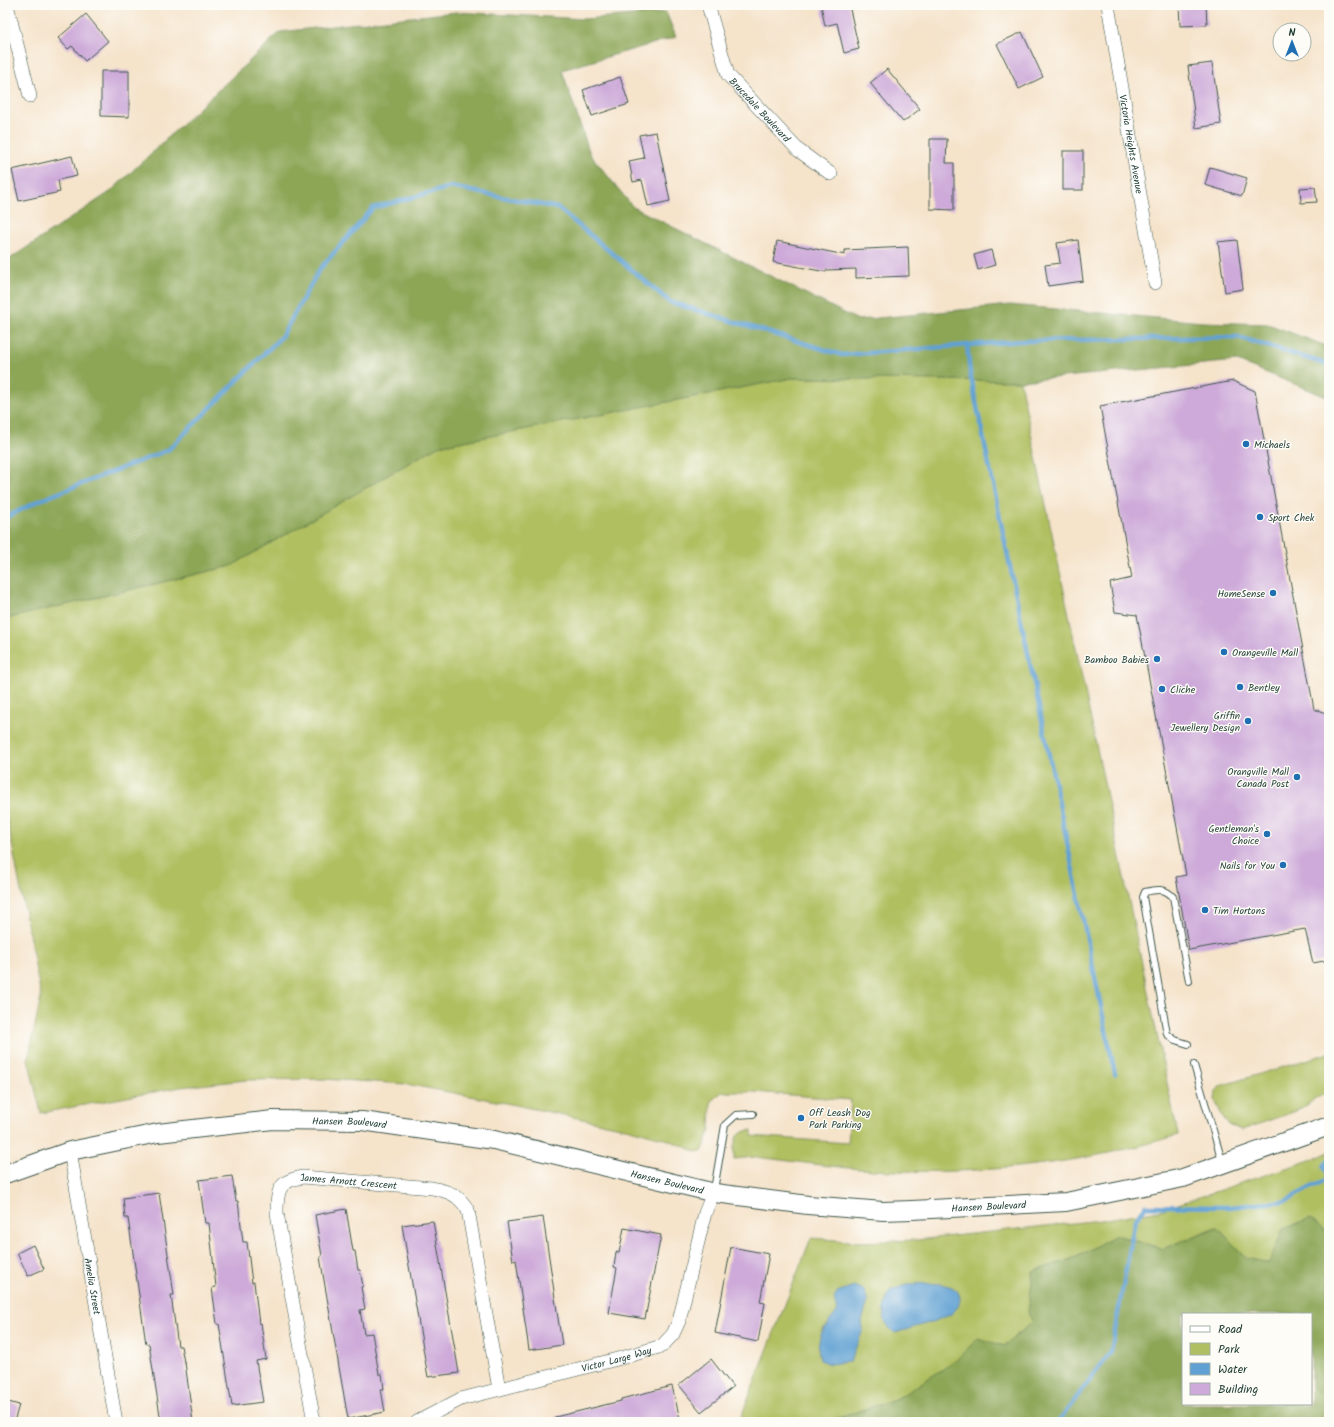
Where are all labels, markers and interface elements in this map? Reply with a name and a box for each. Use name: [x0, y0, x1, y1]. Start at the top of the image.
north arrow: [1272, 22, 1312, 62]
text: N: [1289, 24, 1296, 42]
street label: Brucedale Boulevard: [725, 74, 795, 147]
street label: Victoria Heights Avenue: [1114, 93, 1147, 195]
place label: Michaels: [1254, 437, 1291, 453]
marker: Michaels: [1241, 439, 1251, 449]
place label: Sport Chek: [1268, 510, 1315, 526]
marker: Sport Chek: [1255, 512, 1265, 522]
place label: HomeSense: [1217, 586, 1265, 602]
marker: HomeSense: [1268, 588, 1278, 598]
place label: Orangeville Mall: [1232, 645, 1299, 661]
marker: Orangeville Mall: [1219, 647, 1229, 657]
place label: Bamboo Babies: [1084, 652, 1150, 668]
marker: Bamboo Babies: [1152, 654, 1162, 664]
place label: Bentley: [1248, 680, 1280, 696]
place label: Cliche: [1170, 682, 1196, 698]
marker: Bentley: [1235, 682, 1245, 692]
marker: Cliche: [1157, 684, 1167, 694]
place label: Griffin Jewellery Design: [1171, 708, 1240, 736]
marker: Griffin Jewellery Design: [1243, 716, 1253, 726]
place label: Orangville Mall Canada Post: [1227, 764, 1290, 792]
marker: Orangville Mall Canada Post: [1292, 772, 1302, 782]
place label: Gentleman's Choice: [1209, 821, 1260, 849]
marker: Gentleman's Choice: [1262, 829, 1272, 839]
place label: Nails for You: [1220, 858, 1275, 874]
marker: Nails for You: [1278, 860, 1288, 870]
place label: Tim Hortons: [1213, 903, 1266, 919]
marker: Tim Hortons: [1200, 905, 1210, 915]
place label: Off Leash Dog Park Parking: [809, 1105, 871, 1133]
street label: Hansen Boulevard: [312, 1113, 389, 1134]
marker: Off Leash Dog Park Parking: [796, 1113, 806, 1123]
street label: Hansen Boulevard: [629, 1166, 706, 1199]
street label: James Arnott Crescent: [299, 1170, 398, 1194]
street label: Hansen Boulevard: [951, 1197, 1028, 1217]
street label: Amelia Street: [79, 1257, 105, 1316]
legend: [1182, 1313, 1312, 1405]
text: Road: [1218, 1320, 1243, 1339]
text: Park: [1218, 1340, 1240, 1359]
street label: Victor Large Way: [580, 1343, 654, 1377]
text: Water: [1218, 1360, 1248, 1379]
text: Building: [1218, 1380, 1258, 1399]

